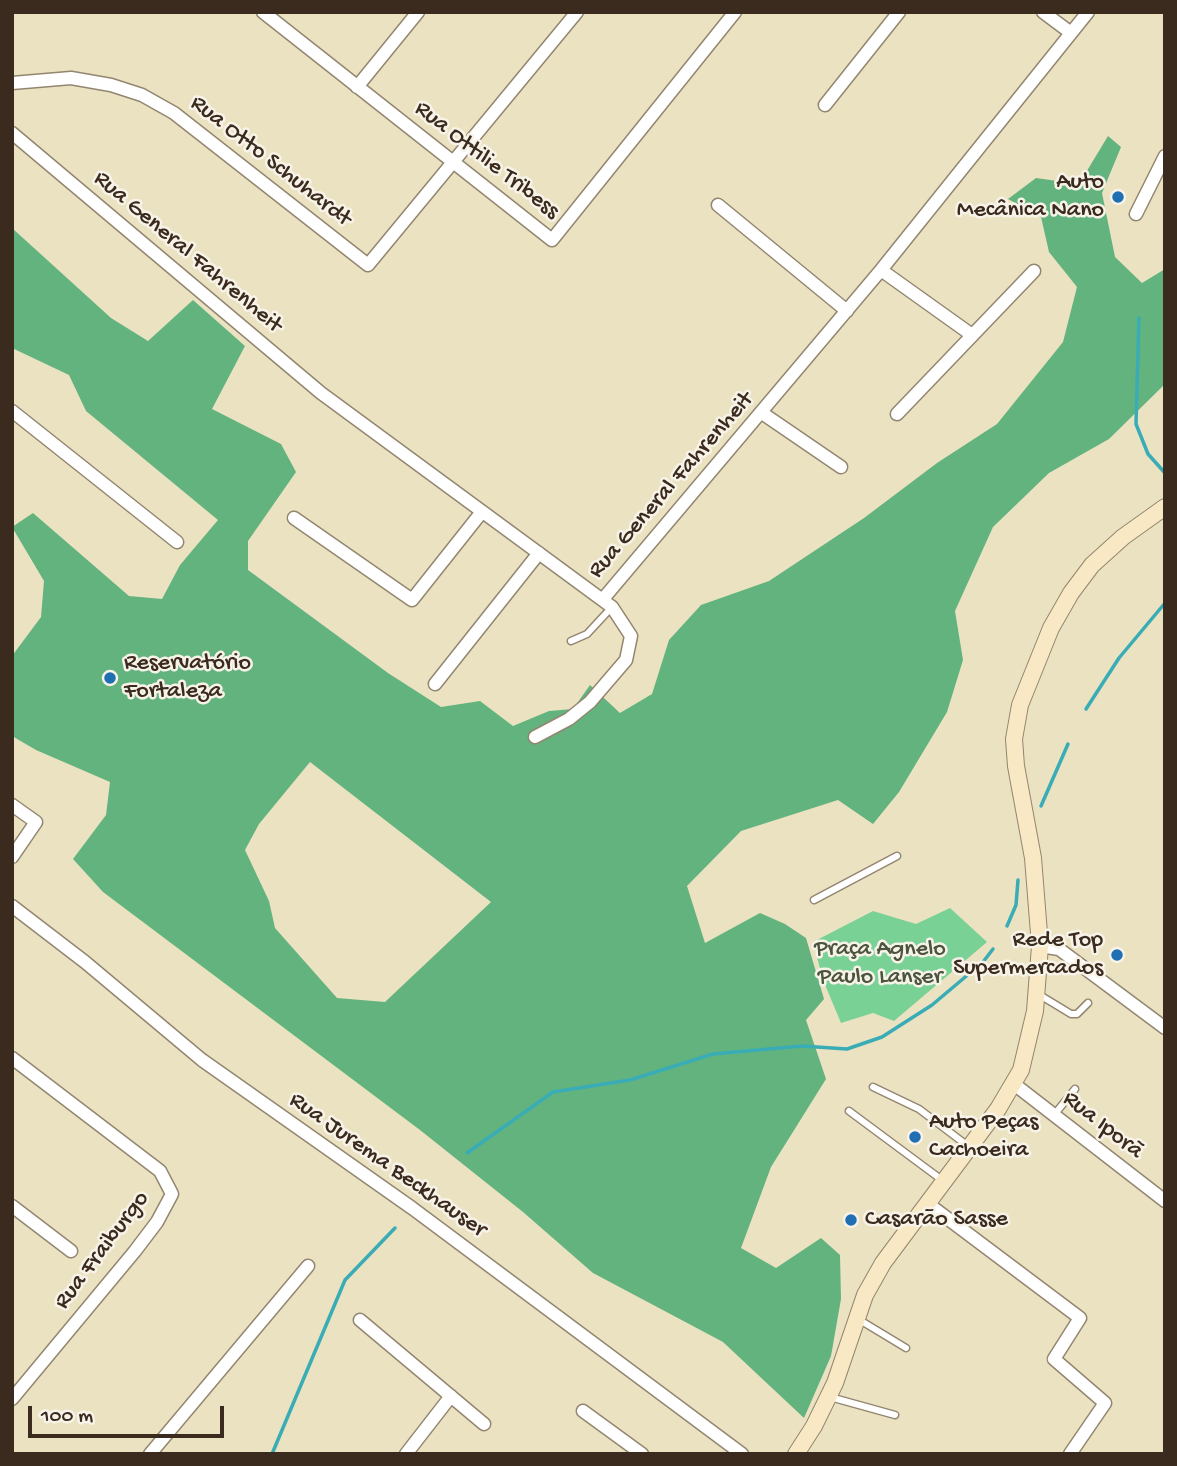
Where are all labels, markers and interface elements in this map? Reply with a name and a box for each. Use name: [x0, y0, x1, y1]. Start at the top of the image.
street label: Rua Otto Schuhardt: [184, 90, 356, 234]
street label: Rua Ottilie Tribess: [408, 95, 564, 227]
street label: Rua General Fahrenheit: [87, 165, 287, 341]
place label: Auto Mecânica Nano: [957, 169, 1104, 225]
marker: Auto Mecânica Nano: [1110, 189, 1126, 205]
street label: Rua General Fahrenheit: [583, 387, 761, 585]
place label: Reservatório Fortaleza: [124, 650, 251, 706]
marker: Reservatório Fortaleza: [102, 670, 118, 686]
place label: Rede Top Supermercados: [953, 927, 1103, 983]
park label: Praça Agnelo Paulo Lanser: [814, 936, 946, 992]
marker: Rede Top Supermercados: [1109, 947, 1125, 963]
street label: Rua Iporã: [1056, 1086, 1148, 1166]
street label: Rua Jurema Beckhauser: [283, 1087, 491, 1245]
place label: Auto Peças Cachoeira: [929, 1109, 1038, 1165]
marker: Auto Peças Cachoeira: [907, 1129, 923, 1145]
street label: Rua Fraiburgo: [49, 1186, 157, 1316]
place label: Casarão Sasse: [865, 1206, 1008, 1234]
marker: Casarão Sasse: [843, 1212, 859, 1228]
scale bar: [32, 1392, 228, 1436]
text: 100 m: [41, 1405, 93, 1430]

